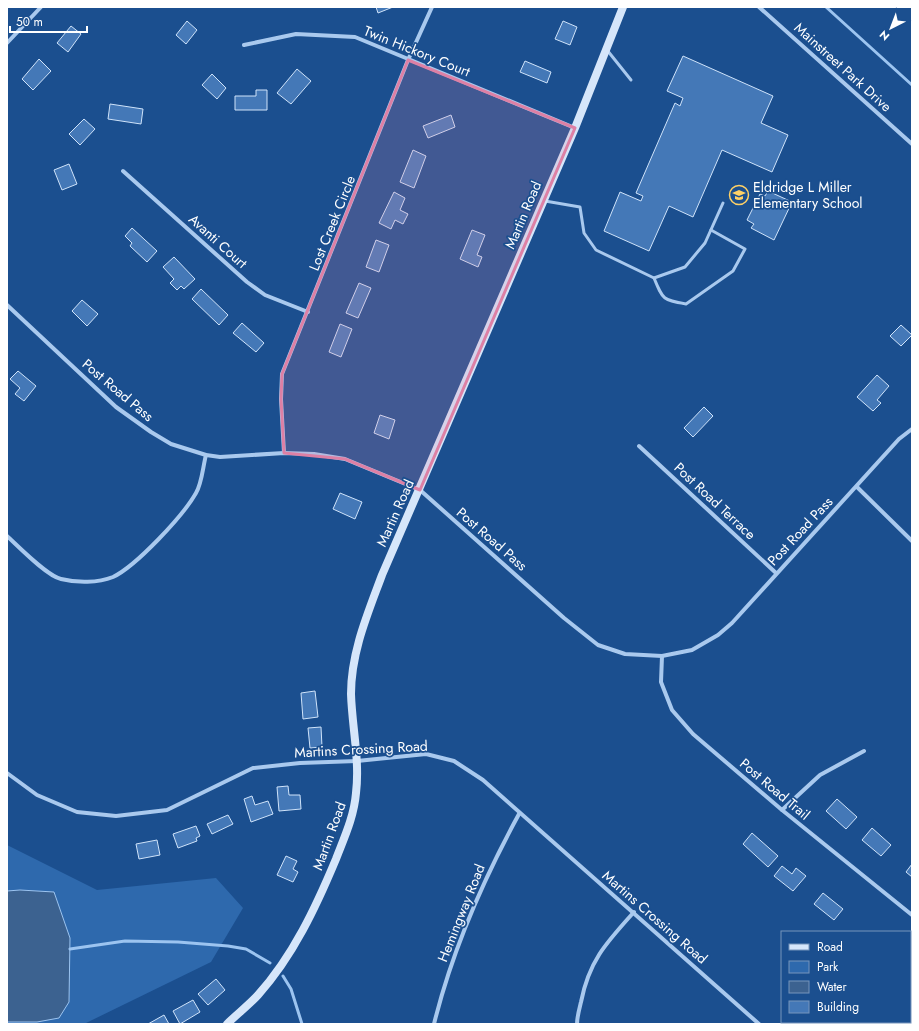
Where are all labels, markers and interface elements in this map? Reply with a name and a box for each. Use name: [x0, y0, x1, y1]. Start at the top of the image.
scale bar: [10, 8, 87, 34]
north arrow: [871, 8, 911, 48]
text: 50 m: [16, 13, 43, 31]
street label: Mainstreet Park Drive: [790, 18, 896, 116]
street label: Twin Hickory Court: [361, 21, 474, 82]
text: N: [876, 27, 893, 44]
street label: Lost Creek Circle: [304, 172, 360, 274]
place label: Eldridge L Miller Elementary School: [753, 177, 863, 213]
street label: Martin Road: [500, 178, 546, 252]
school or university icon: Eldridge L Miller Elementary School: [728, 184, 750, 206]
street label: Avanti Court: [184, 209, 252, 273]
street label: Post Road Pass: [78, 354, 158, 426]
street label: Post Road Terrace: [670, 458, 760, 544]
street label: Martin Road: [371, 476, 419, 550]
street label: Post Road Pass: [763, 492, 837, 570]
street label: Post Road Pass: [452, 503, 532, 576]
street label: Martins Crossing Road: [294, 736, 428, 762]
street label: Post Road Trail: [736, 754, 814, 824]
street label: Martin Road: [307, 799, 351, 873]
street label: Hemingway Road: [432, 861, 490, 965]
street label: Martins Crossing Road: [598, 866, 712, 968]
legend: [781, 931, 911, 1023]
text: Road: [817, 938, 843, 956]
text: Park: [817, 958, 839, 976]
text: Water: [817, 978, 848, 996]
text: Building: [817, 998, 859, 1016]

